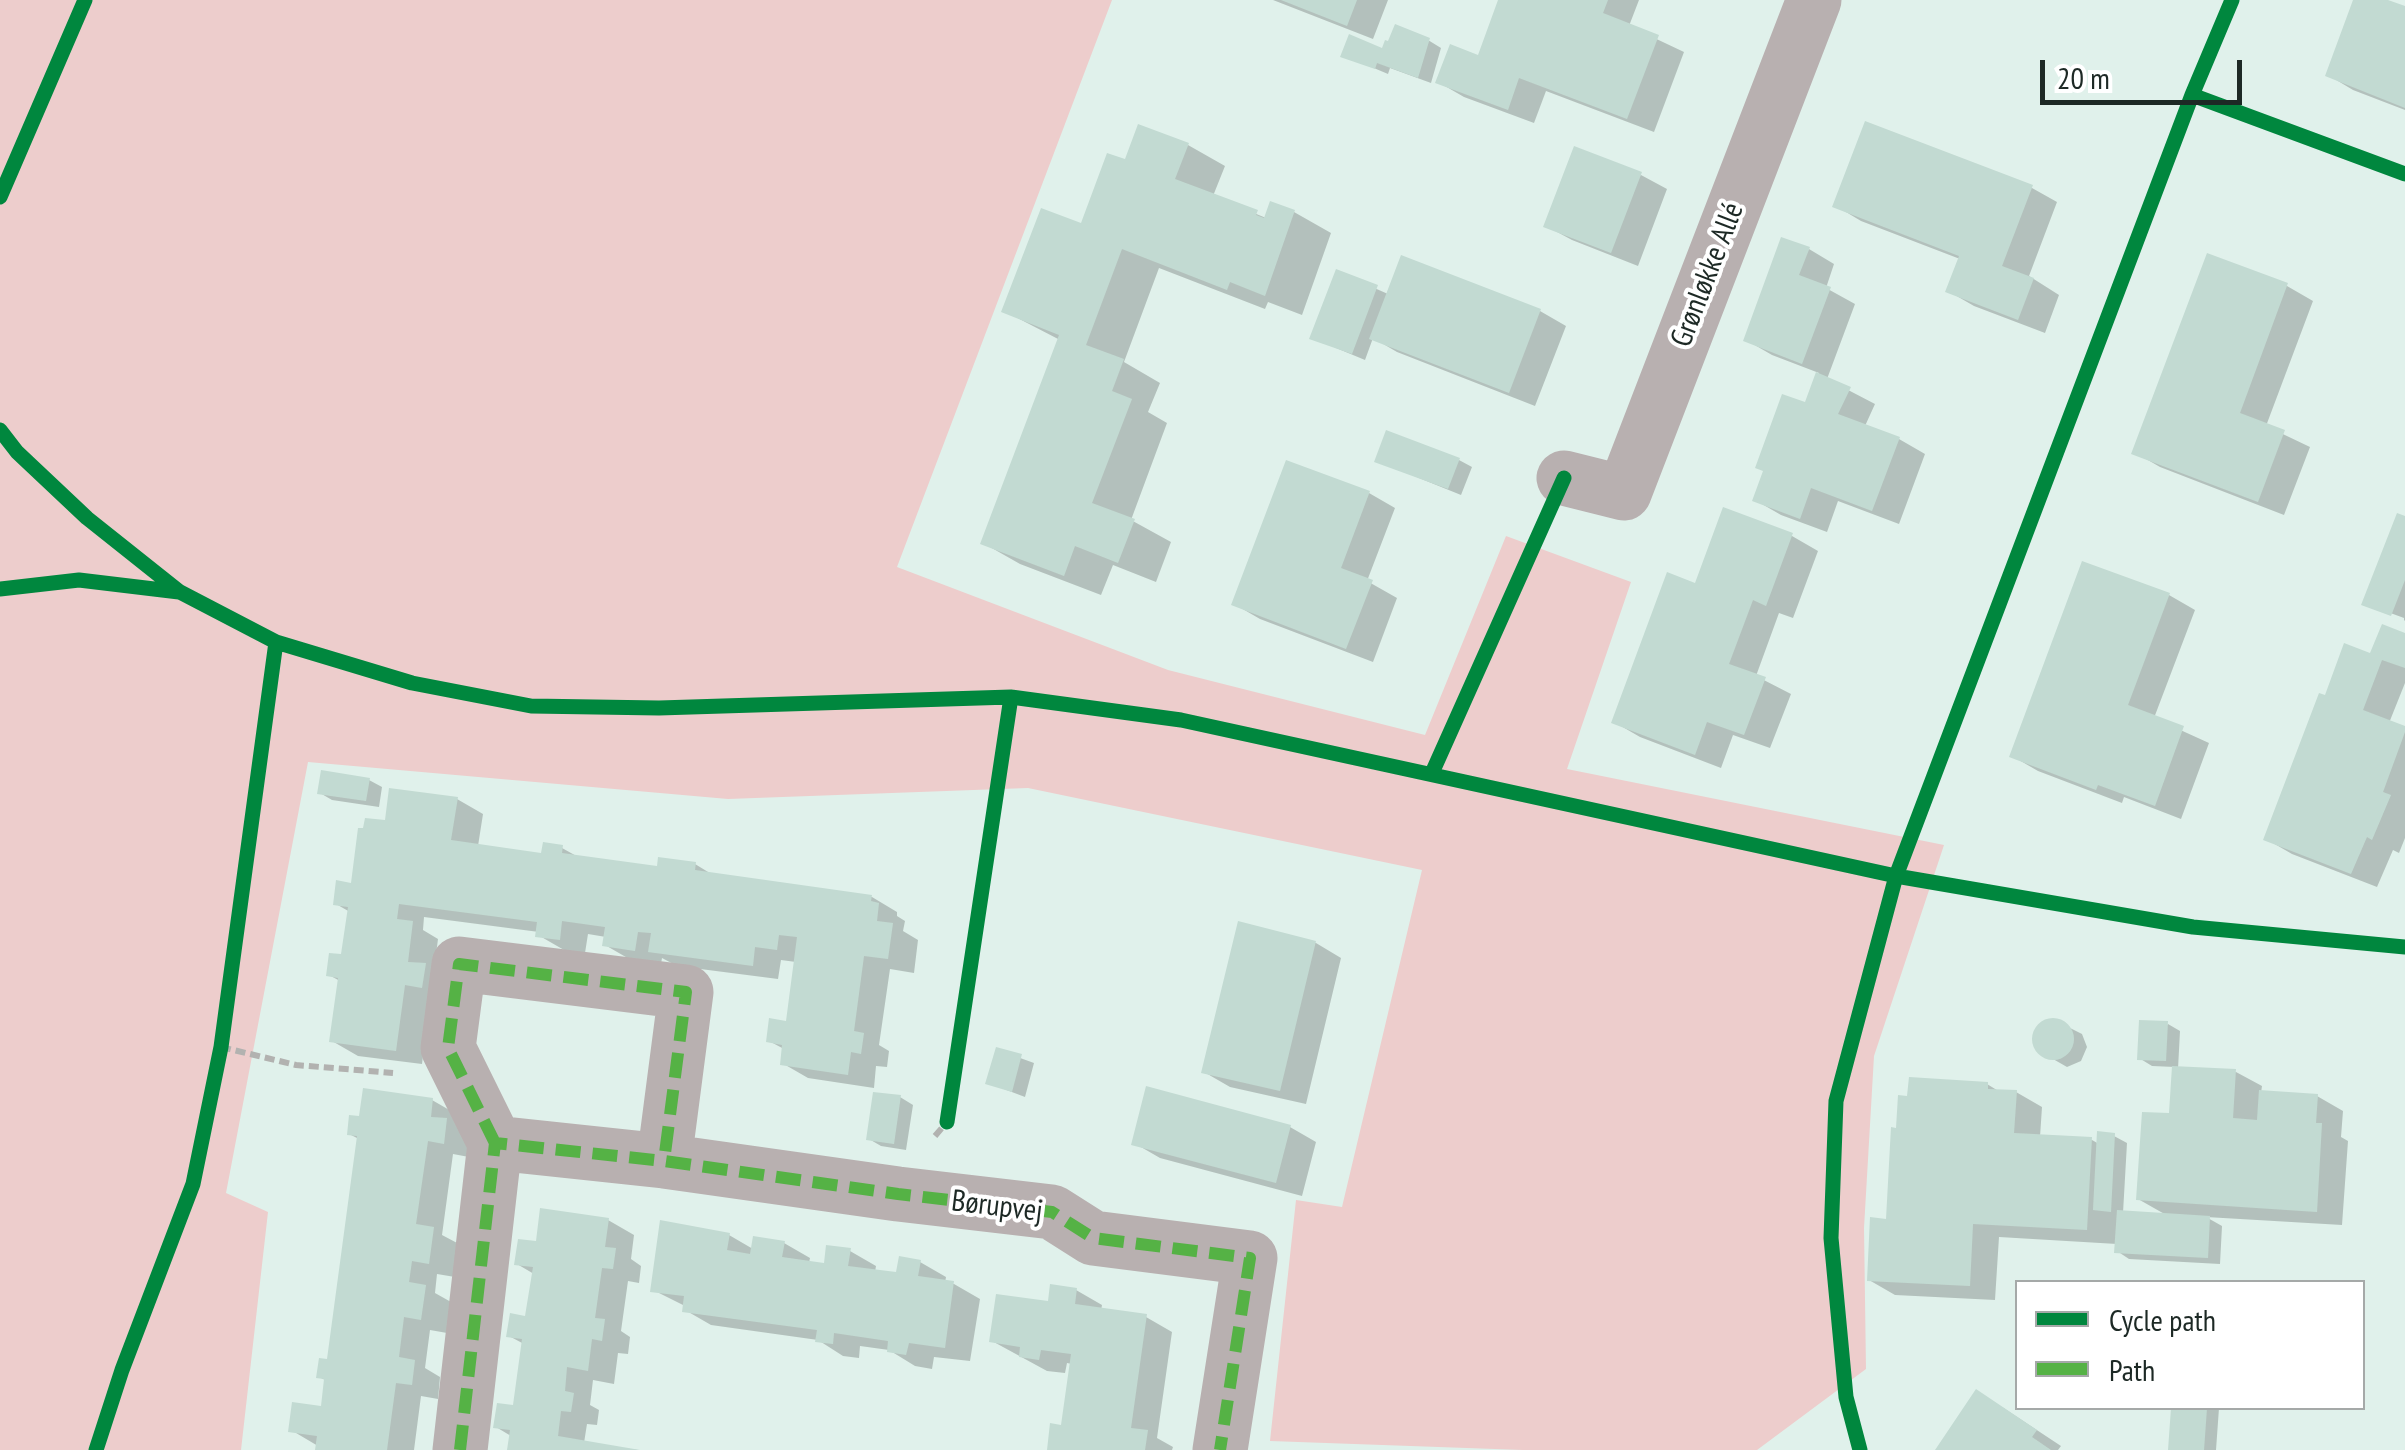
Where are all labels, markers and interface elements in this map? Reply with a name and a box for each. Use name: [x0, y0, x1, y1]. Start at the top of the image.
scale bar: [2045, 40, 2248, 102]
text: 20 m: [2057, 58, 2110, 97]
street label: Grønløkke Allé: [1664, 198, 1752, 352]
street label: Børupvej: [949, 1184, 1045, 1230]
legend: [2015, 1280, 2365, 1410]
text: Cycle path: [2109, 1300, 2216, 1339]
text: Path: [2109, 1350, 2155, 1389]

